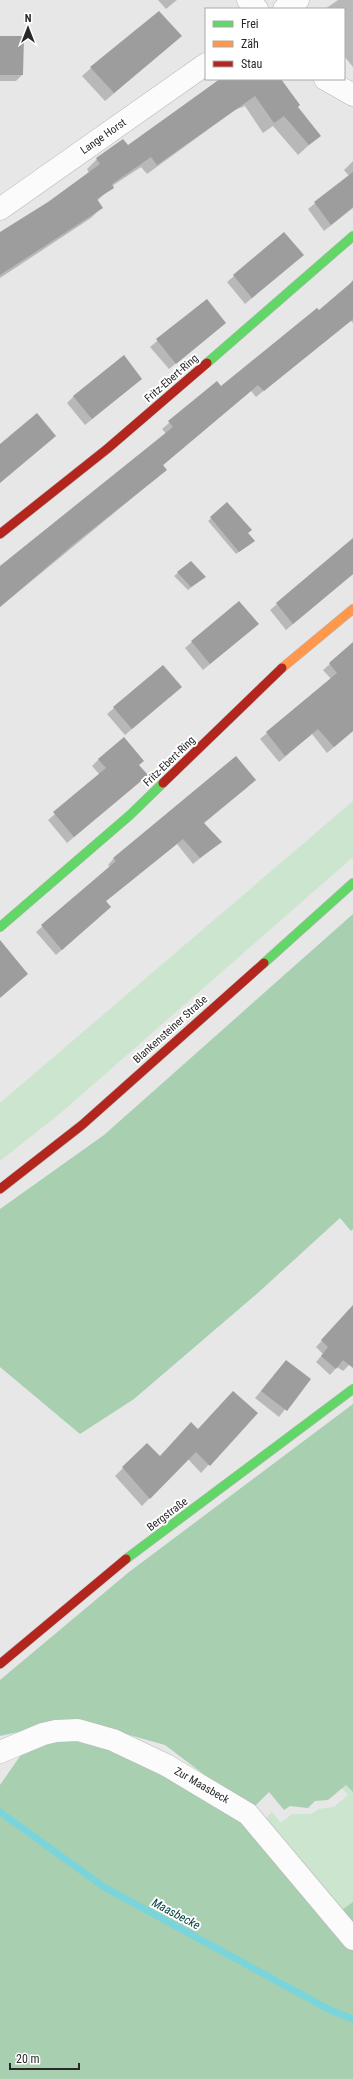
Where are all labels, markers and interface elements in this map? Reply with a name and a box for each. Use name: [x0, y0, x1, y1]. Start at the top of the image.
north arrow: [8, 8, 48, 48]
legend: [205, 8, 345, 80]
text: N: [25, 12, 32, 25]
text: Frei: [241, 17, 259, 31]
text: Zäh: [241, 37, 259, 51]
text: Stau: [241, 57, 263, 71]
street label: Lange Horst: [78, 116, 129, 157]
street label: Fritz-Ebert-Ring: [142, 352, 201, 405]
street label: Fritz-Ebert-Ring: [141, 734, 198, 789]
street label: Blankensteiner Straße: [131, 993, 210, 1066]
street label: Bergstraße: [144, 1495, 190, 1534]
street label: Zur Maasbeck: [172, 1764, 232, 1806]
water label: Maasbecke: [150, 1896, 203, 1933]
scale bar: [10, 2045, 79, 2071]
text: 20 m: [16, 2052, 40, 2066]

